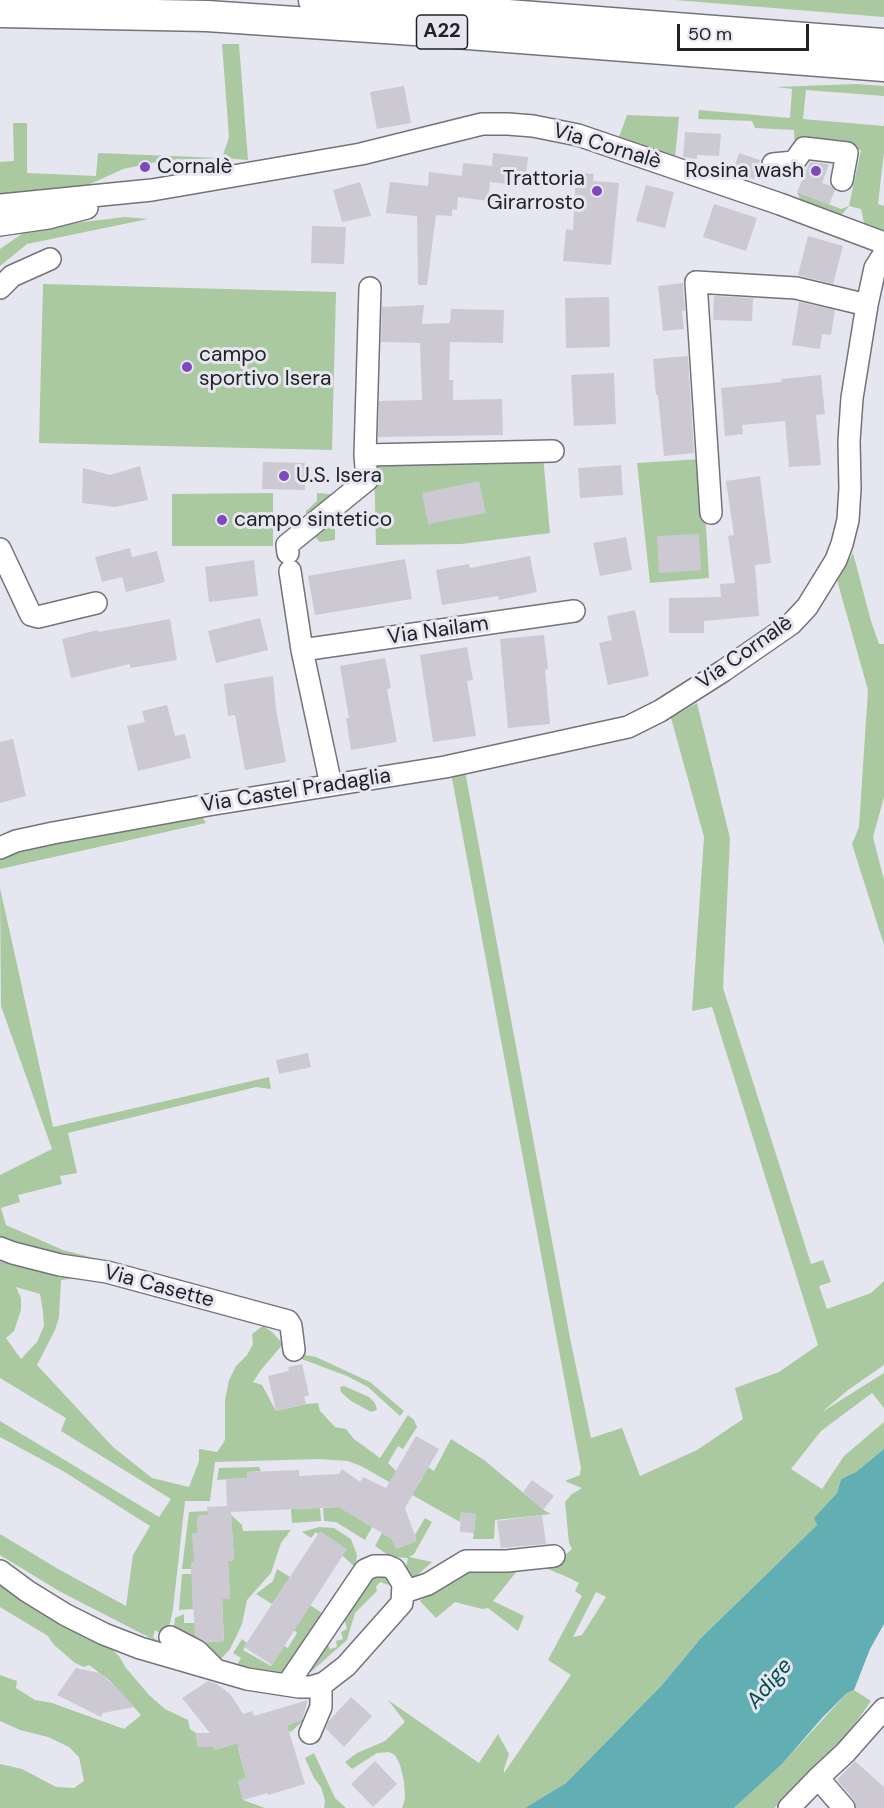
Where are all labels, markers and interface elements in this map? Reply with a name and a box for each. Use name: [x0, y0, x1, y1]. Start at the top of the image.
scale bar: [680, 12, 812, 50]
road number: A22: [416, 15, 468, 49]
text: 50 m: [688, 22, 732, 46]
street label: Via Cornalè: [550, 119, 664, 175]
place label: Cornalè: [157, 154, 232, 180]
place label: Rosina wash: [685, 158, 804, 184]
marker: Cornalè: [138, 160, 152, 174]
marker: Rosina wash: [809, 164, 823, 178]
place label: Trattoria Girarrosto: [487, 166, 585, 216]
marker: Trattoria Girarrosto: [590, 184, 604, 198]
place label: campo sportivo Isera: [199, 342, 331, 392]
marker: campo sportivo Isera: [180, 360, 194, 374]
place label: U.S. Isera: [296, 463, 382, 489]
marker: U.S. Isera: [277, 469, 291, 483]
place label: campo sintetico: [234, 507, 392, 533]
marker: campo sintetico: [215, 513, 229, 527]
street label: Via Nailam: [386, 611, 490, 651]
street label: Via Cornalè: [692, 611, 798, 695]
street label: Via Castel Pradaglia: [199, 764, 393, 818]
street label: Via Casette: [101, 1260, 217, 1314]
water label: Adige: [741, 1653, 799, 1715]

